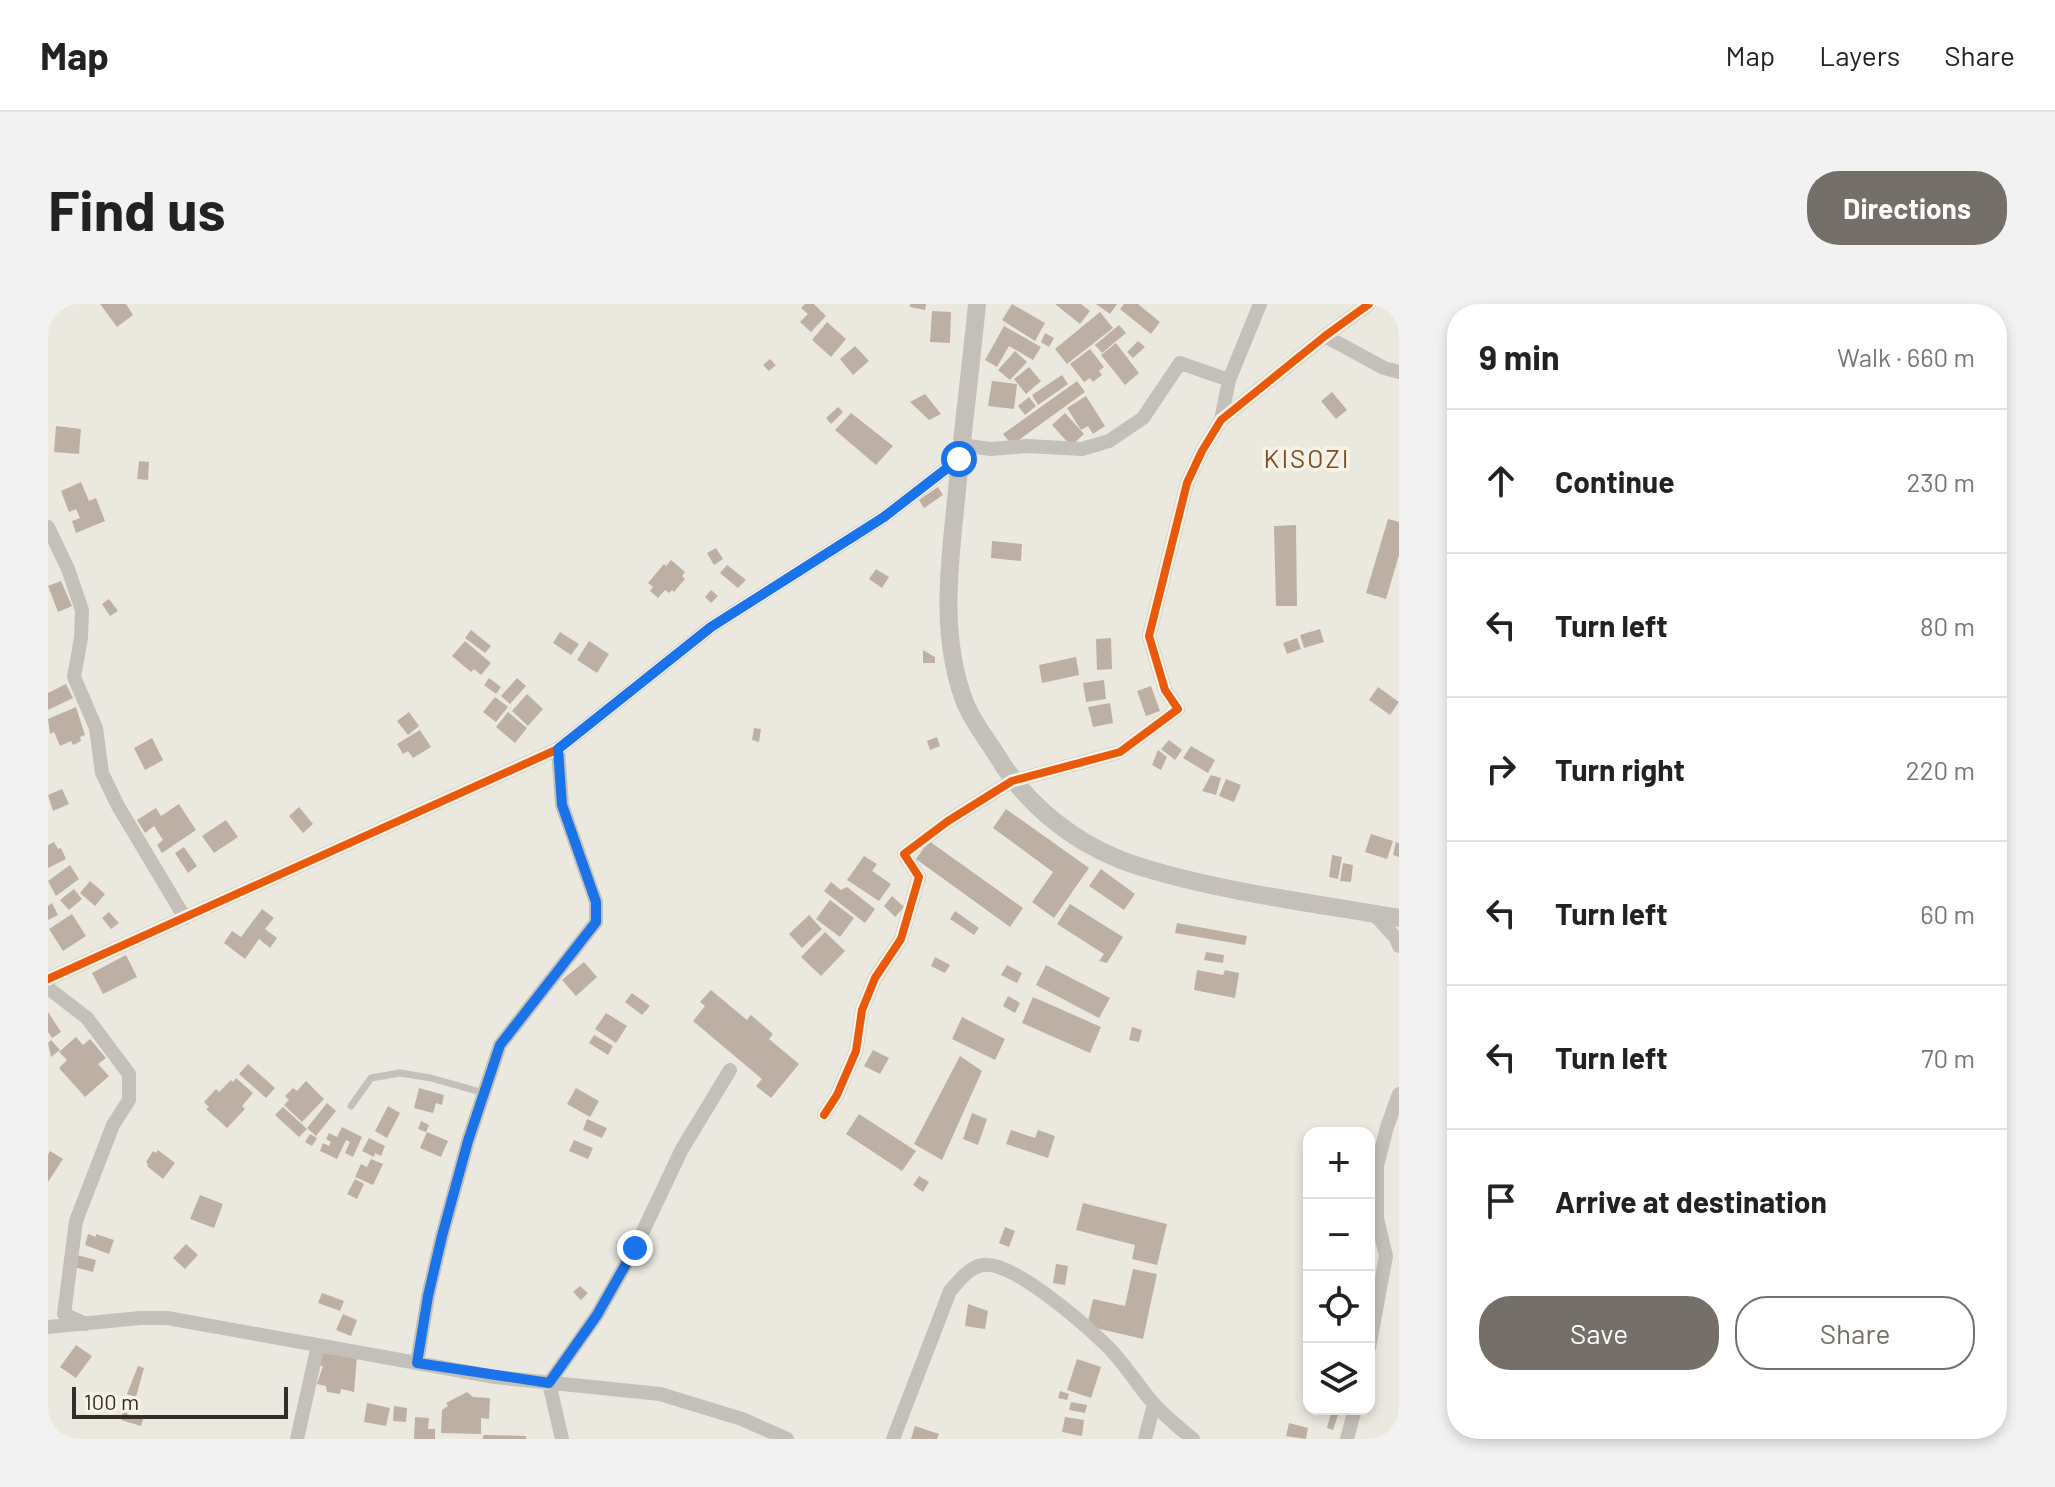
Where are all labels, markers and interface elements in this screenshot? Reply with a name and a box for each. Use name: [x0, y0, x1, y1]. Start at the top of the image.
text: Map: [40, 32, 109, 78]
text: Map: [1725, 38, 1775, 72]
text: Layers: [1819, 38, 1900, 72]
text: Share: [1944, 38, 2015, 72]
button: Directions: [1807, 171, 2007, 245]
text: Find us: [48, 175, 226, 242]
text: 9 min: [1479, 336, 1560, 377]
text: Walk · 660 m: [1837, 341, 1975, 372]
route start: [941, 441, 977, 477]
district label: KISOZI: [1264, 442, 1350, 473]
icon: ahead: [1479, 459, 1523, 503]
text: Continue: [1555, 463, 1675, 499]
text: 230 m: [1906, 466, 1975, 497]
icon: left: [1479, 603, 1523, 647]
text: Turn left: [1555, 607, 1668, 643]
text: 80 m: [1920, 610, 1975, 641]
icon: right: [1479, 747, 1523, 791]
text: Turn right: [1555, 751, 1685, 787]
text: 220 m: [1906, 754, 1975, 785]
icon: left: [1479, 891, 1523, 935]
text: Turn left: [1555, 895, 1668, 931]
text: 60 m: [1920, 898, 1975, 929]
icon: left: [1479, 1035, 1523, 1079]
text: Turn left: [1555, 1039, 1668, 1075]
text: 70 m: [1921, 1042, 1975, 1073]
map controls: [1303, 1127, 1375, 1415]
button: +: [1303, 1127, 1375, 1199]
icon: arrive: [1479, 1179, 1523, 1223]
text: Arrive at destination: [1555, 1183, 1827, 1219]
button: −: [1303, 1199, 1375, 1271]
route end: [617, 1230, 653, 1266]
button: locate: [1303, 1271, 1375, 1343]
button: Save: [1479, 1296, 1719, 1370]
button: Share: [1735, 1296, 1975, 1370]
button: layers: [1303, 1343, 1375, 1415]
scale bar: [72, 1383, 288, 1419]
text: 100 m: [84, 1388, 139, 1414]

